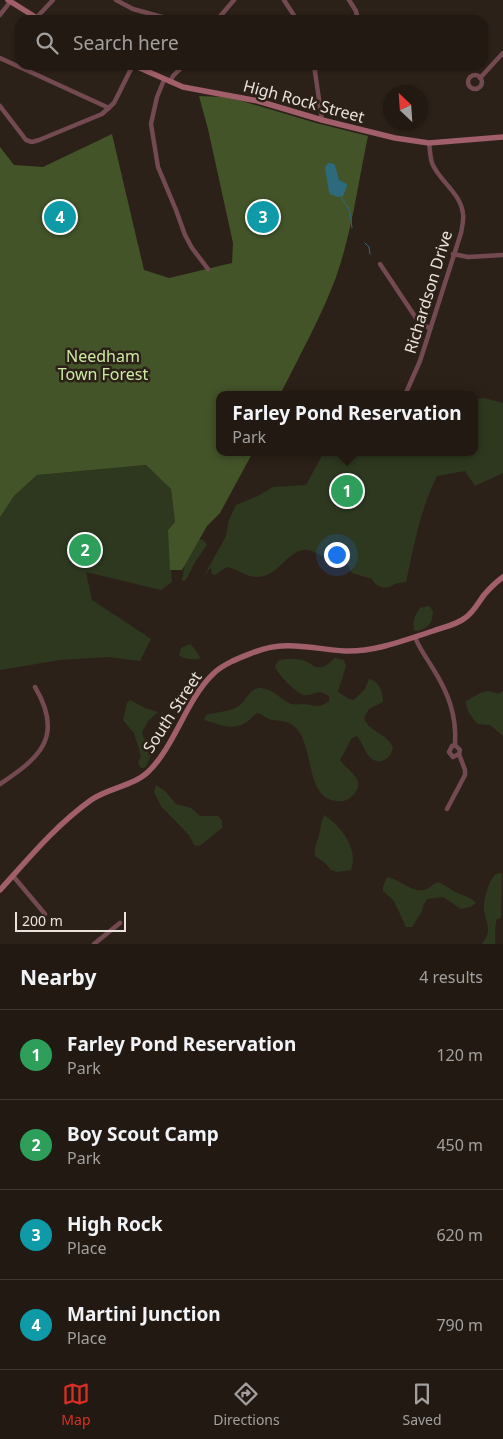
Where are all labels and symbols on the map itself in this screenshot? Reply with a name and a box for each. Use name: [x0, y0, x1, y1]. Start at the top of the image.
street label: High Rock Street: [241, 74, 367, 128]
north arrow: [383, 85, 428, 130]
pin: 4: [44, 198, 76, 236]
pin: 3: [247, 198, 279, 236]
street label: Richardson Drive: [399, 228, 457, 356]
park label: Needham Town Forest: [58, 345, 148, 385]
pin: 1: [331, 472, 363, 510]
pin: 2: [69, 531, 101, 569]
your location: [324, 542, 350, 568]
street label: South Street: [137, 667, 207, 757]
scale bar: [15, 909, 126, 932]

